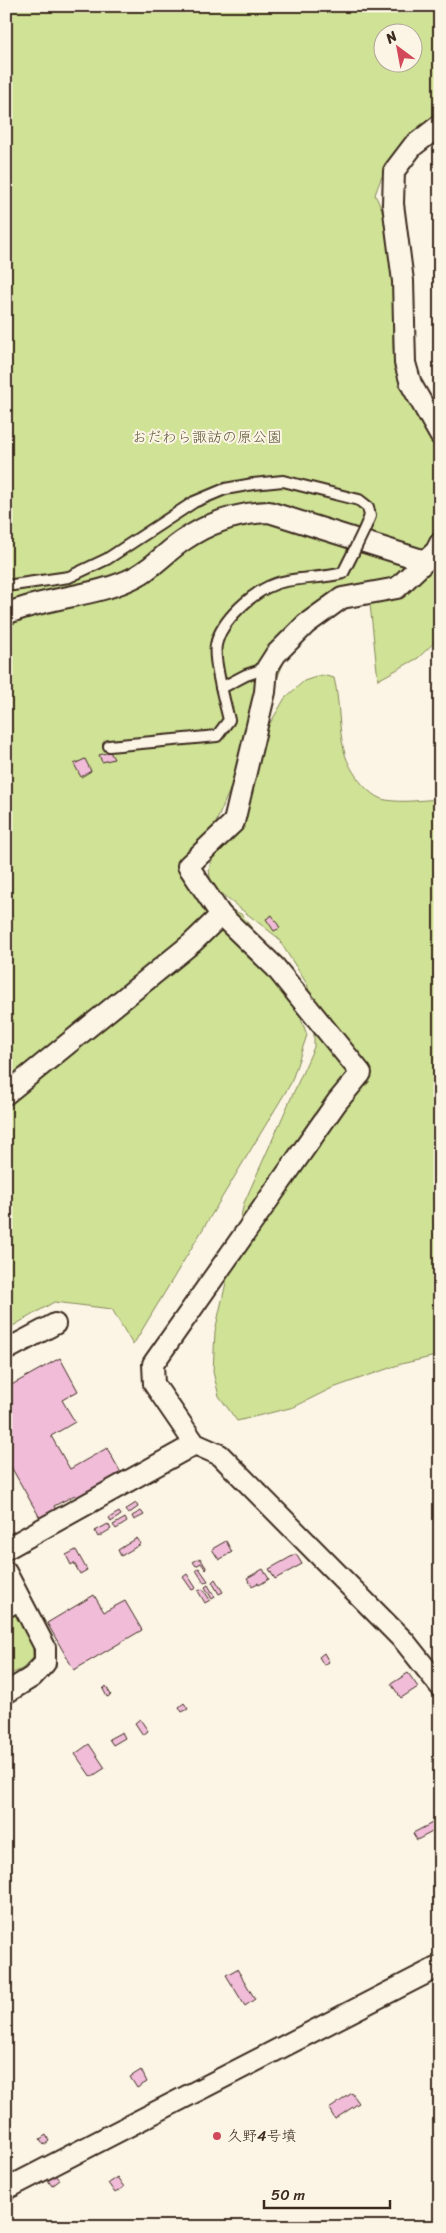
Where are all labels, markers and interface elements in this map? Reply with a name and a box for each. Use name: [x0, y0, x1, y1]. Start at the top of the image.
north arrow: [374, 22, 424, 72]
text: N: [380, 24, 402, 51]
park label: おだわら諏訪の原公園: [132, 424, 282, 450]
place label: 久野4号墳: [227, 2123, 296, 2149]
marker: 久野4号墳: [211, 2130, 223, 2142]
scale bar: [264, 2178, 390, 2210]
text: 50 m: [271, 2182, 306, 2208]

